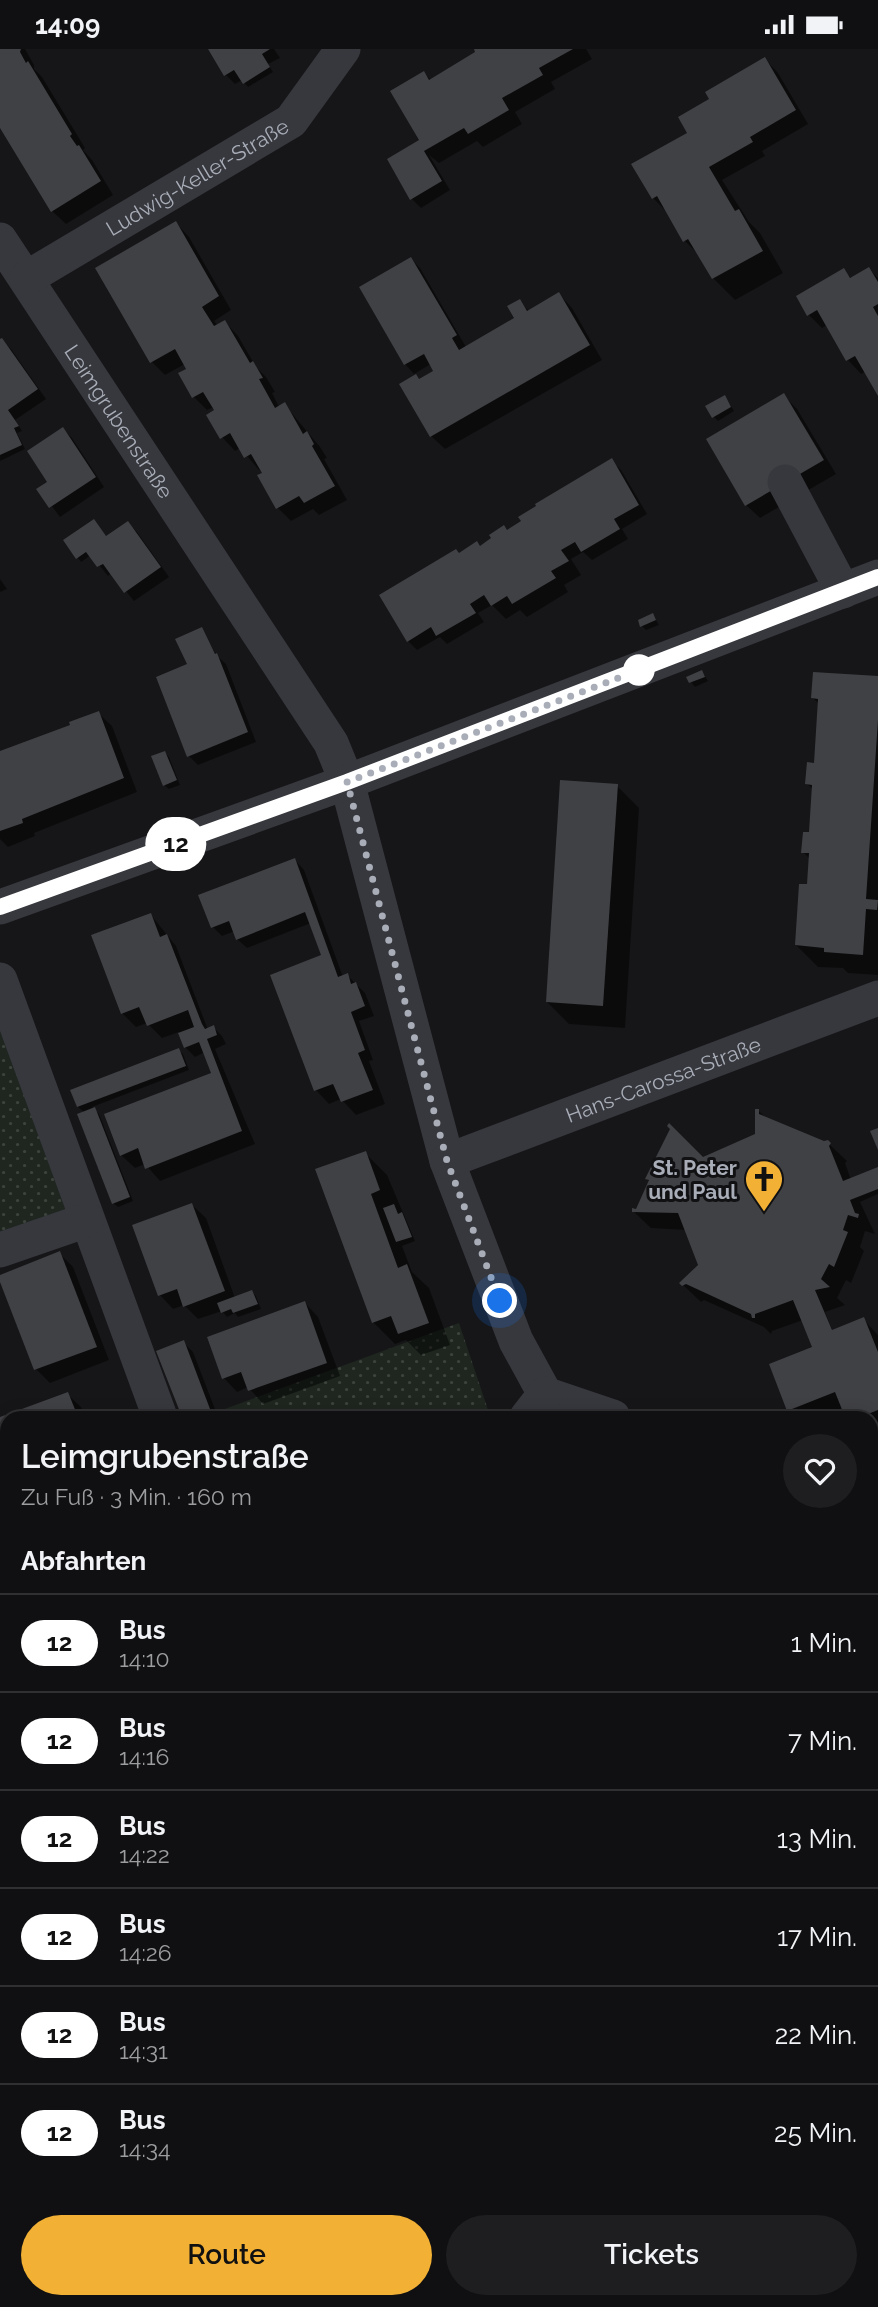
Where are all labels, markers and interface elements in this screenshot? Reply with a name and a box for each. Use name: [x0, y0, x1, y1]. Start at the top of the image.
text: 14:09: [35, 10, 100, 40]
street label: Ludwig-Keller-Straße: [101, 113, 293, 241]
street label: Leimgrubenstraße: [60, 340, 179, 503]
unlabelled marker: [624, 655, 654, 685]
line badge: 12: [144, 821, 208, 867]
text: 12: [163, 829, 189, 858]
street label: Hans-Carossa-Straße: [562, 1031, 764, 1127]
place label: St. Peter und Paul: [648, 1155, 737, 1204]
church icon: St. Peter und Paul: [743, 1158, 785, 1213]
your location: [482, 1283, 517, 1318]
button: heart: [783, 1434, 857, 1508]
text: Leimgrubenstraße: [21, 1437, 309, 1476]
text: Zu Fuß · 3 Min. · 160 m: [21, 1483, 252, 1510]
text: Abfahrten: [21, 1546, 146, 1576]
text: Bus: [119, 1615, 166, 1645]
text: 12: [47, 1628, 72, 1657]
text: 1 Min.: [791, 1628, 857, 1658]
text: 14:10: [119, 1645, 170, 1672]
text: Bus: [119, 1713, 166, 1743]
text: 12: [47, 1726, 72, 1755]
text: 7 Min.: [788, 1726, 857, 1756]
text: 14:16: [119, 1743, 169, 1770]
text: Bus: [119, 1811, 166, 1841]
text: 12: [47, 1824, 72, 1853]
text: 13 Min.: [777, 1824, 857, 1854]
text: 14:22: [119, 1841, 170, 1868]
text: Bus: [119, 1909, 166, 1939]
text: 12: [47, 1922, 72, 1951]
text: 17 Min.: [777, 1922, 857, 1952]
text: 14:26: [119, 1939, 172, 1966]
text: Bus: [119, 2007, 166, 2037]
text: 12: [47, 2020, 72, 2049]
text: 22 Min.: [775, 2020, 857, 2050]
text: 14:31: [119, 2037, 168, 2064]
text: Bus: [119, 2105, 166, 2135]
text: 12: [47, 2118, 72, 2147]
text: 25 Min.: [774, 2118, 857, 2148]
text: 14:34: [119, 2135, 171, 2162]
button: Route: [21, 2215, 432, 2295]
button: Tickets: [446, 2215, 857, 2295]

